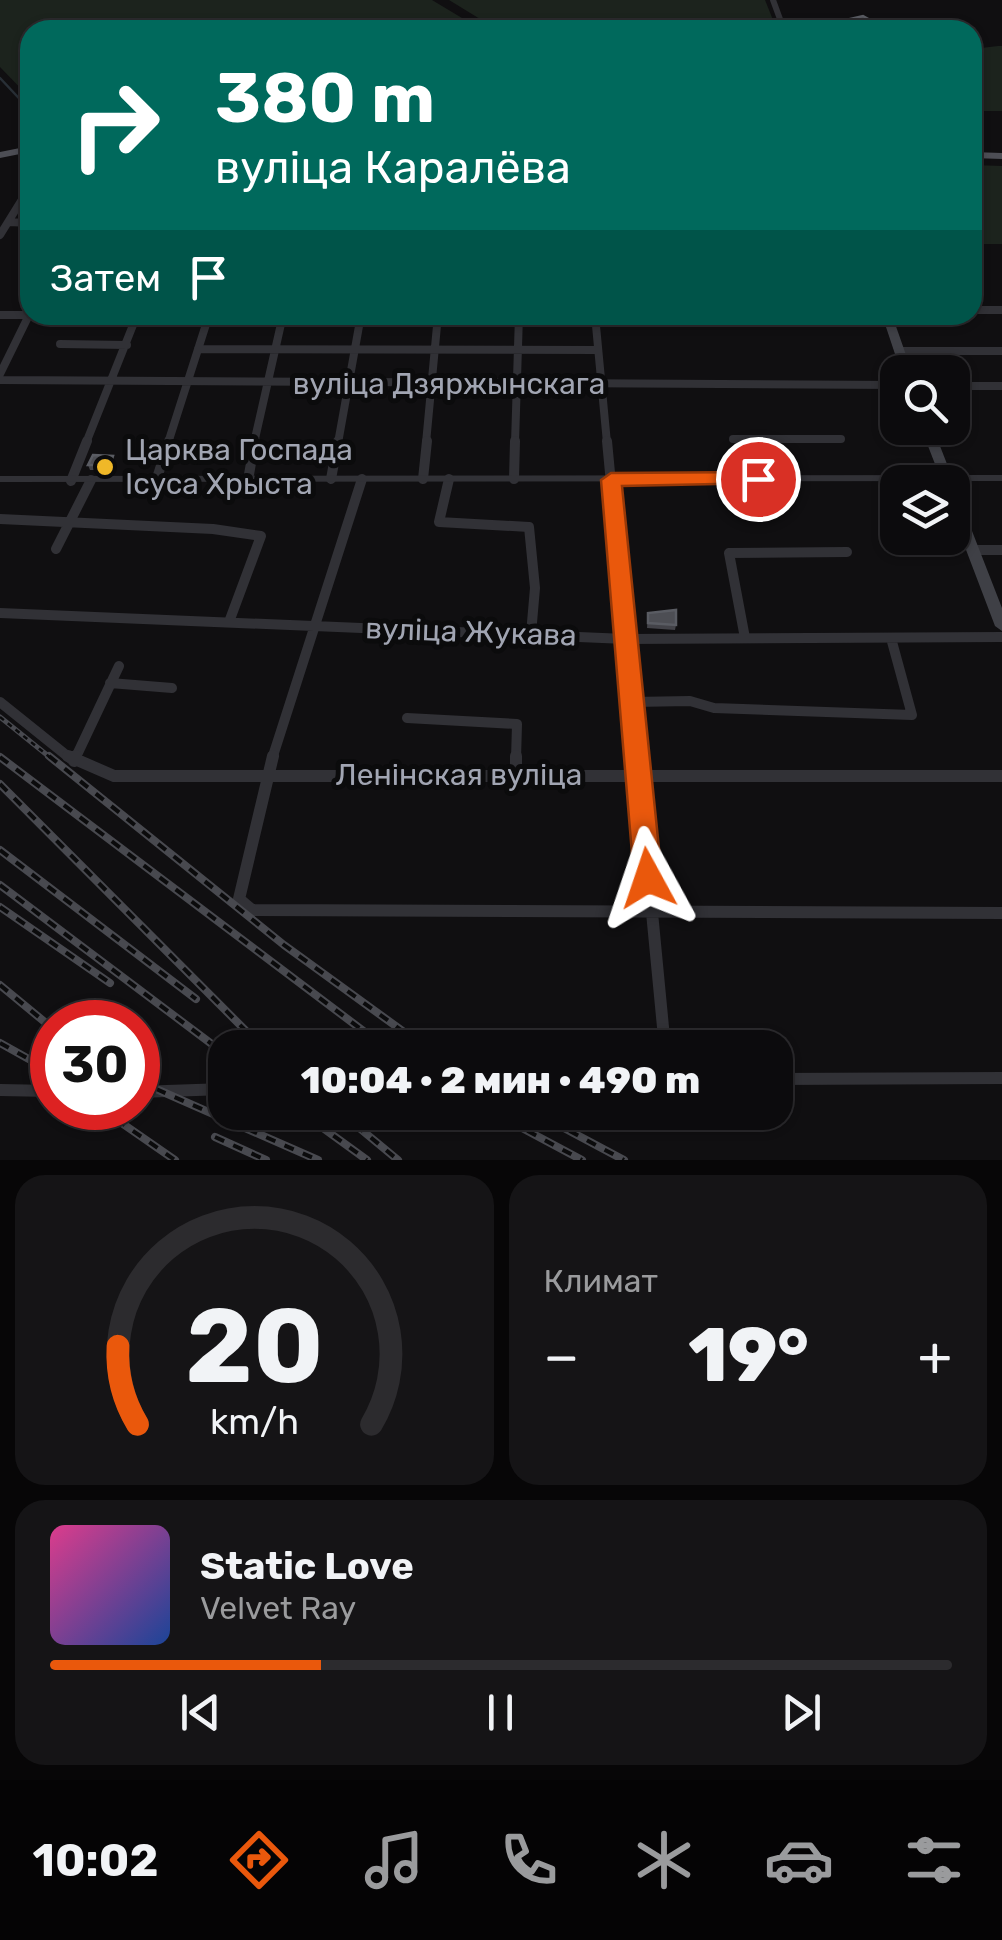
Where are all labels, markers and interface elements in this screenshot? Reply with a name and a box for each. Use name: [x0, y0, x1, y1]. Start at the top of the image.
text: 380 m: [215, 57, 435, 140]
icon: right: [50, 60, 180, 190]
text: вуліца Каралёва: [215, 141, 571, 194]
icon: arrive: [181, 250, 236, 305]
text: Затем: [50, 255, 161, 301]
map controls: [880, 355, 970, 555]
button: search: [880, 355, 970, 445]
street label: вуліца Дзяржынскага: [293, 366, 605, 402]
place label: Царква Госпада Ісуса Хрыста: [125, 432, 353, 502]
pin: [716, 437, 801, 522]
icon: arrive: [731, 452, 786, 507]
marker: Царква Госпада Ісуса Хрыста: [94, 456, 116, 478]
button: layers: [880, 465, 970, 555]
street label: вуліца Жукава: [365, 610, 577, 654]
street label: Ленінская вуліца: [336, 757, 582, 793]
position arrow: [596, 826, 700, 930]
speed limit sign: 30: [30, 1000, 160, 1130]
text: 10:04 · 2 мин · 490 m: [301, 1057, 700, 1103]
text: Климат: [544, 1262, 658, 1300]
text: 20: [185, 1285, 323, 1408]
text: 19°: [688, 1311, 809, 1400]
text: −: [544, 1324, 579, 1389]
text: +: [918, 1324, 952, 1389]
text: km/h: [210, 1401, 299, 1443]
text: Static Love: [200, 1543, 414, 1589]
text: Velvet Ray: [200, 1589, 356, 1627]
icon: previous: [173, 1685, 228, 1740]
icon: pause: [473, 1685, 528, 1740]
icon: next: [774, 1685, 829, 1740]
icon: directions: [224, 1825, 294, 1895]
icon: music: [359, 1825, 429, 1895]
icon: phone: [494, 1825, 564, 1895]
icon: climate: [629, 1825, 699, 1895]
icon: car: [764, 1825, 834, 1895]
icon: filters: [899, 1825, 969, 1895]
text: 10:02: [33, 1834, 159, 1887]

